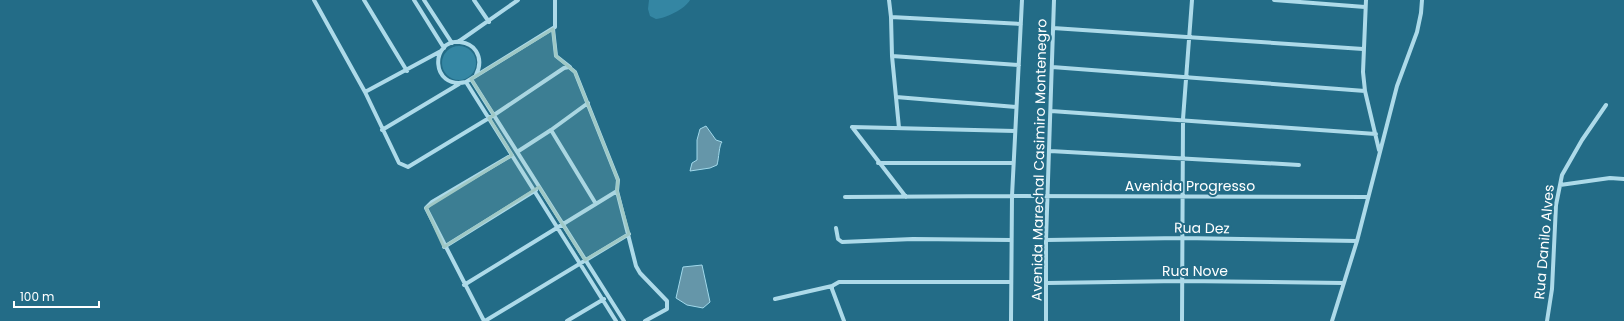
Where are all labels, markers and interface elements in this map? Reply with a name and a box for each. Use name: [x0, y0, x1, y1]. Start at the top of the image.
street label: Avenida Marechal Casimiro Montenegro: [1027, 19, 1051, 301]
street label: Avenida Progresso: [1125, 176, 1255, 196]
street label: Rua Danilo Alves: [1529, 184, 1559, 300]
street label: Rua Dez: [1174, 218, 1230, 238]
street label: Rua Nove: [1162, 261, 1228, 281]
scale bar: [14, 283, 99, 309]
text: 100 m: [20, 288, 54, 305]

